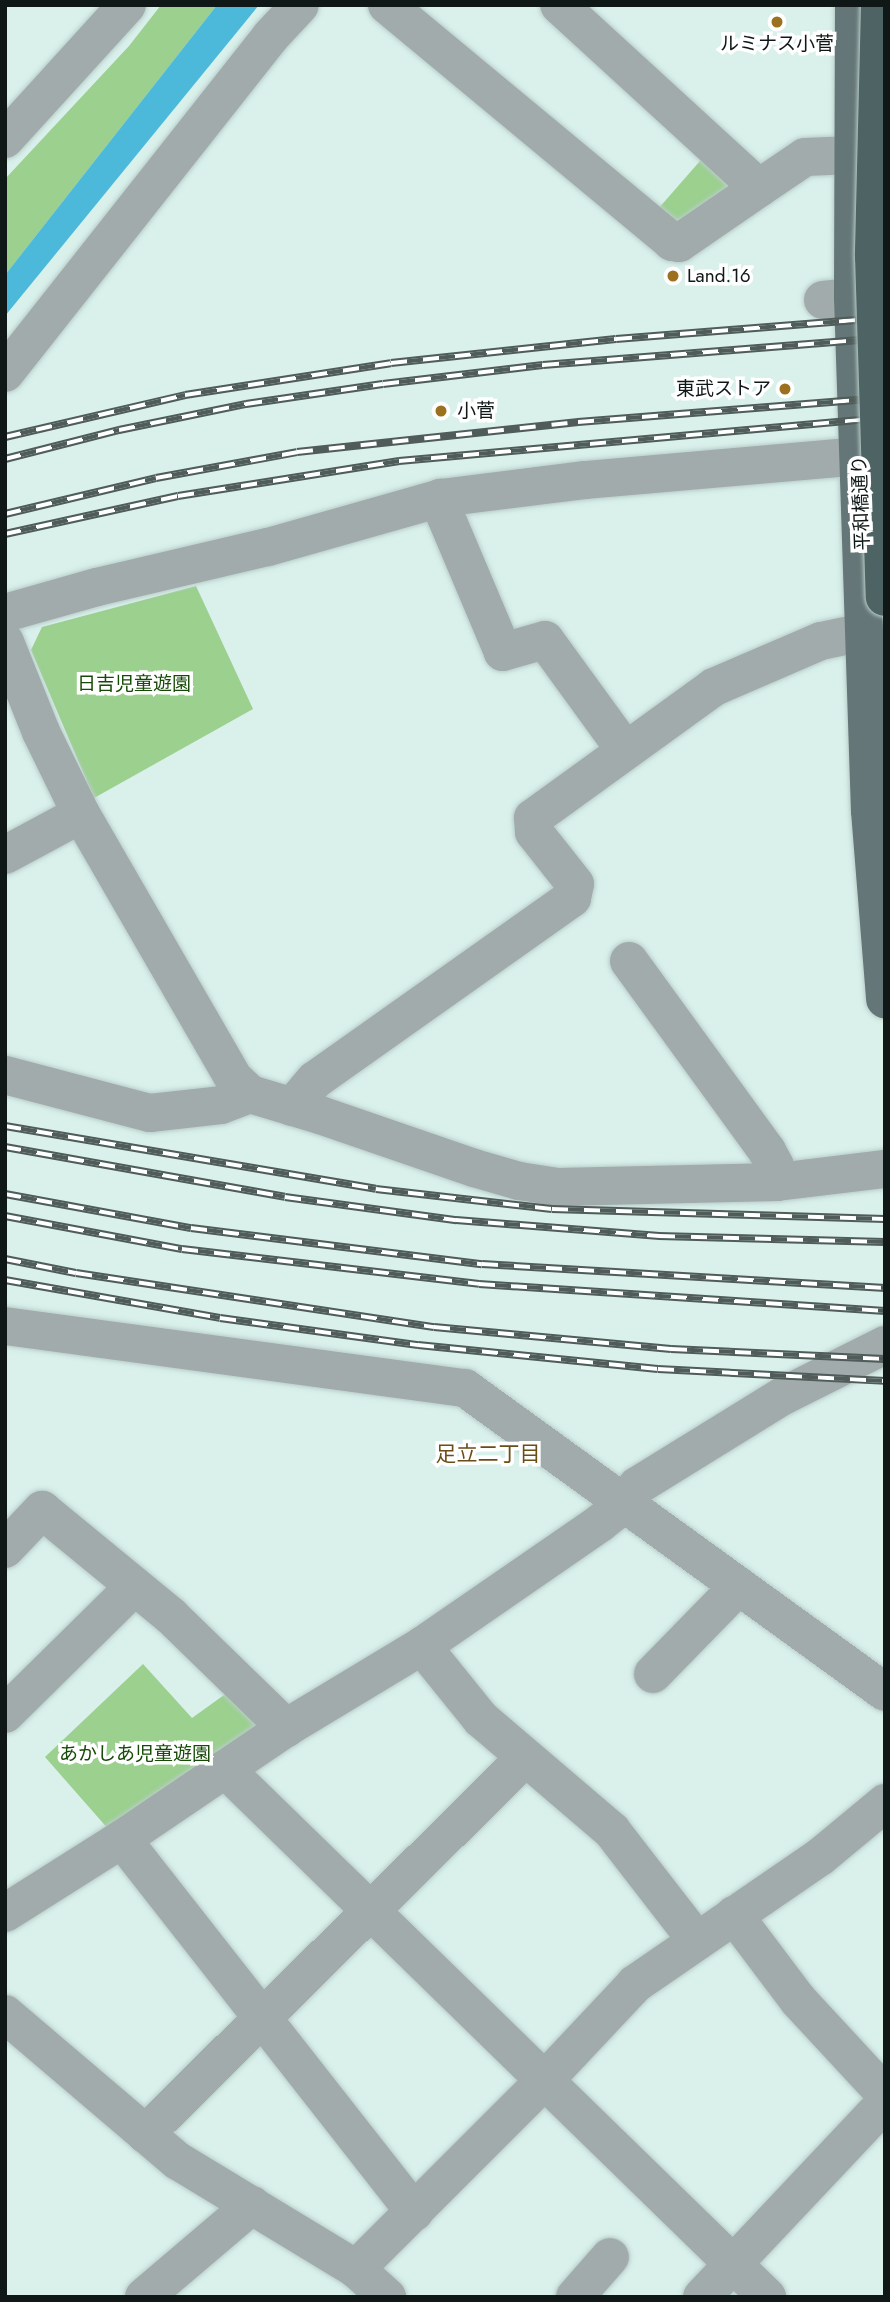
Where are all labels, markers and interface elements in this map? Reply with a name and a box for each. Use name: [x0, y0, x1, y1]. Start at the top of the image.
marker: ルミナス小菅: [769, 14, 785, 30]
place label: ルミナス小菅: [720, 33, 834, 55]
place label: Land.16: [687, 265, 751, 287]
marker: Land.16: [665, 268, 681, 284]
place label: 東武ストア: [676, 378, 771, 400]
marker: 東武ストア: [777, 381, 793, 397]
place label: 小菅: [457, 400, 495, 422]
marker: 小菅: [431, 401, 451, 421]
street label: 平和橋通り: [848, 455, 874, 551]
park label: 日吉児童遊園: [77, 673, 191, 695]
district label: 足立二丁目: [436, 1441, 540, 1467]
park label: あかしあ児童遊園: [59, 1743, 211, 1765]

